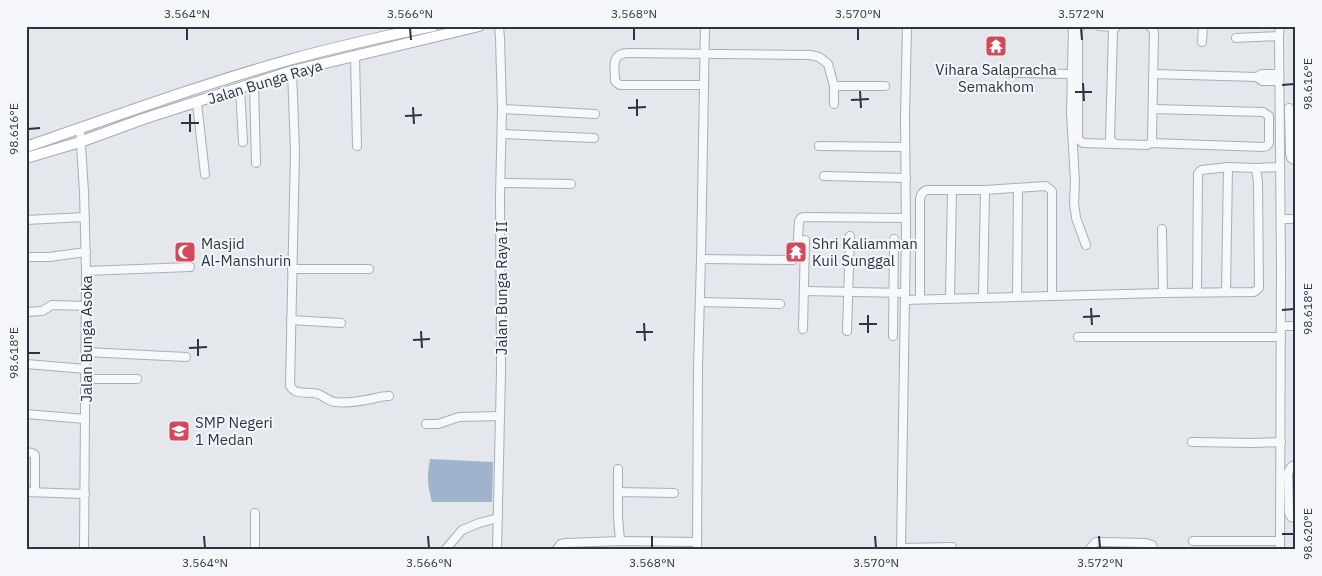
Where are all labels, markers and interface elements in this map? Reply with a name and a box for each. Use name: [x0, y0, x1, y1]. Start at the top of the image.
text: 3.564°N: [164, 6, 210, 21]
text: 3.566°N: [387, 6, 433, 21]
text: 3.568°N: [611, 6, 657, 21]
text: 3.570°N: [835, 6, 881, 21]
text: 3.572°N: [1058, 6, 1104, 21]
temple icon: Vihara Salapracha Semakhom: [984, 34, 1008, 58]
street label: Jalan Bunga Raya: [205, 56, 325, 108]
text: 98.616°E: [1300, 58, 1315, 110]
place label: Vihara Salapracha Semakhom: [935, 60, 1057, 96]
text: 98.616°E: [6, 103, 21, 155]
street label: Jalan Bunga Raya II: [492, 221, 511, 355]
place label: Masjid Al-Manshurin: [201, 234, 291, 270]
place label: Shri Kaliamman Kuil Sunggal: [812, 234, 918, 270]
mosque icon: Masjid Al-Manshurin: [173, 240, 197, 264]
temple icon: Shri Kaliamman Kuil Sunggal: [784, 240, 808, 264]
street label: Jalan Bunga Asoka: [77, 275, 96, 403]
text: 98.618°E: [1300, 283, 1315, 335]
text: 98.618°E: [6, 327, 21, 379]
place label: SMP Negeri 1 Medan: [195, 413, 273, 449]
school or university icon: SMP Negeri 1 Medan: [167, 419, 191, 443]
text: 98.620°E: [1300, 508, 1315, 560]
text: 3.564°N: [182, 555, 228, 570]
text: 3.566°N: [406, 555, 452, 570]
text: 3.568°N: [629, 555, 675, 570]
text: 3.570°N: [853, 555, 899, 570]
text: 3.572°N: [1077, 555, 1123, 570]

